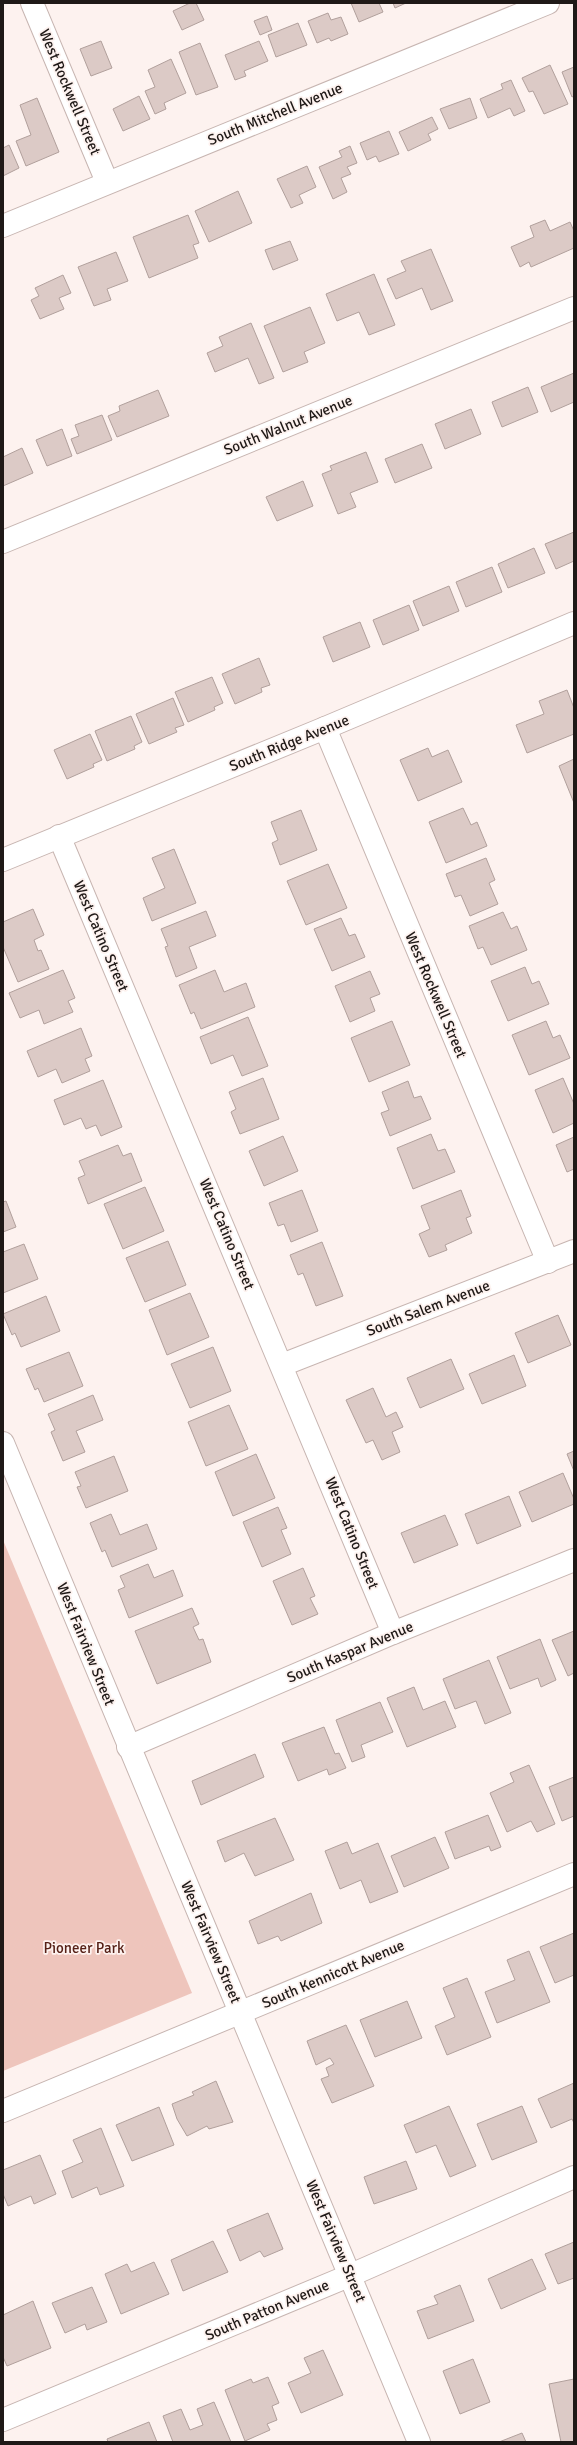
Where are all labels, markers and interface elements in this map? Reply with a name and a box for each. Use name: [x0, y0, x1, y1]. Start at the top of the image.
street label: West Rockwell Street: [35, 26, 105, 158]
street label: South Mitchell Avenue: [205, 79, 345, 149]
street label: South Walnut Avenue: [221, 391, 355, 459]
street label: South Ridge Avenue: [226, 711, 352, 775]
street label: West Catino Street: [69, 878, 133, 994]
street label: West Rockwell Street: [401, 929, 471, 1061]
street label: West Catino Street: [195, 1176, 259, 1292]
street label: South Salem Avenue: [364, 1276, 492, 1340]
street label: West Catino Street: [321, 1474, 383, 1592]
street label: West Fairview Street: [53, 1580, 119, 1708]
street label: South Kaspar Avenue: [284, 1617, 416, 1687]
street label: West Fairview Street: [177, 1878, 245, 2006]
street label: South Kennicott Avenue: [259, 1936, 407, 2012]
park label: Pioneer Park: [43, 1939, 125, 1957]
street label: West Fairview Street: [302, 2177, 370, 2305]
street label: South Patton Avenue: [202, 2276, 332, 2344]

